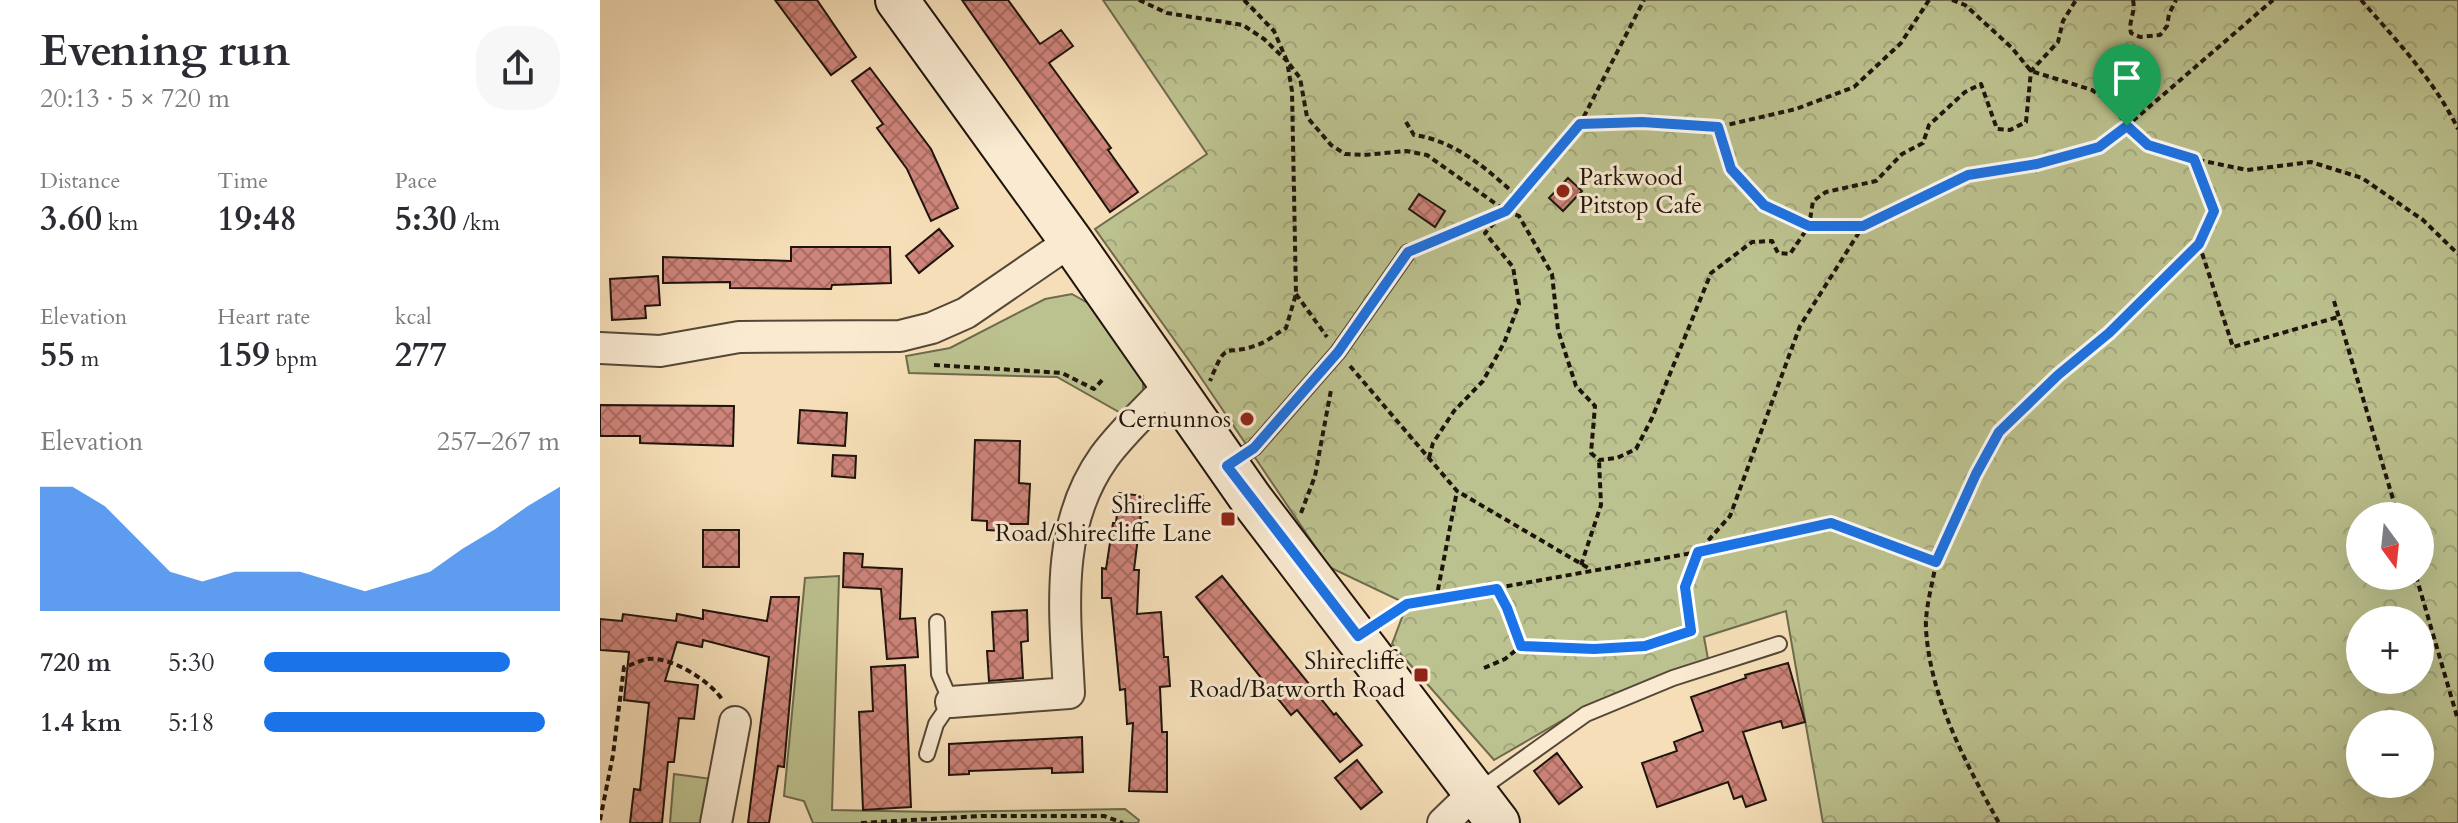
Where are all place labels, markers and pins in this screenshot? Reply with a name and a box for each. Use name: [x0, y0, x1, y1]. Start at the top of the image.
pin: [2093, 44, 2161, 126]
place label: Parkwood Pitstop Cafe: [1579, 161, 1702, 222]
marker: Parkwood Pitstop Cafe: [1554, 182, 1572, 200]
place label: Cernunnos: [1118, 403, 1231, 436]
marker: Cernunnos: [1238, 410, 1256, 428]
place label: Shirecliffe Road/Shirecliffe Lane: [995, 489, 1212, 550]
marker: Shirecliffe Road/Shirecliffe Lane: [1219, 510, 1237, 528]
place label: Shirecliffe Road/Batworth Road: [1189, 645, 1405, 706]
marker: Shirecliffe Road/Batworth Road: [1412, 666, 1430, 684]

